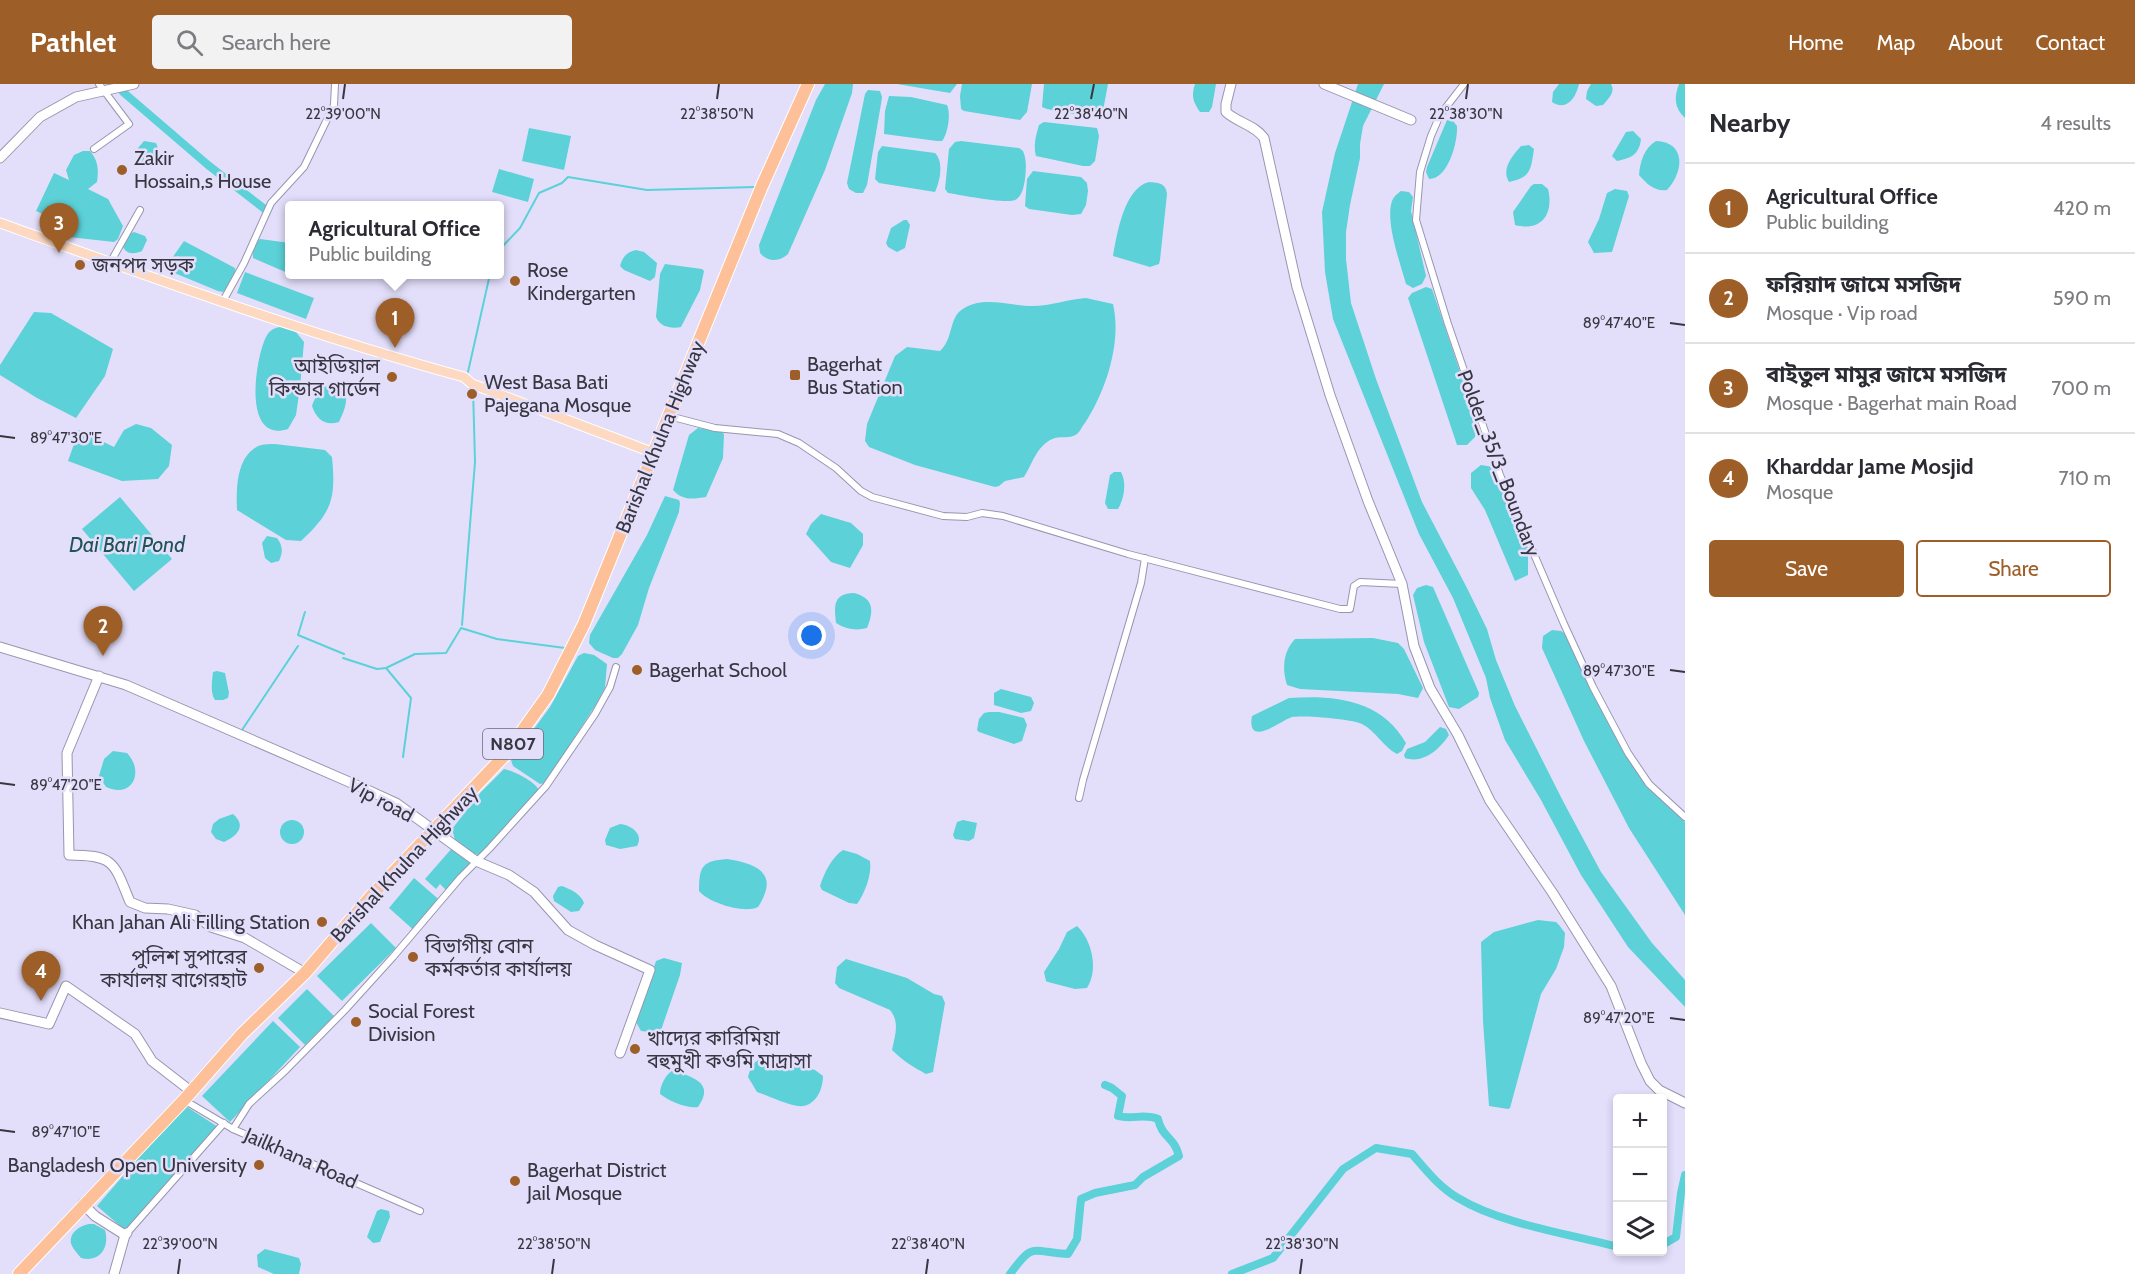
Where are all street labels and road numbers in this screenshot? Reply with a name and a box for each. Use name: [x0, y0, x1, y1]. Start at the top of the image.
street label: Barishal Khulna Highway: [610, 337, 710, 537]
street label: Polder_35/3_Boundary: [1452, 366, 1546, 560]
road number: N807: [483, 729, 543, 759]
street label: Vip road: [344, 773, 418, 827]
street label: Barishal Khulna Highway: [325, 781, 483, 947]
street label: Jailkhana Road: [240, 1122, 361, 1194]

